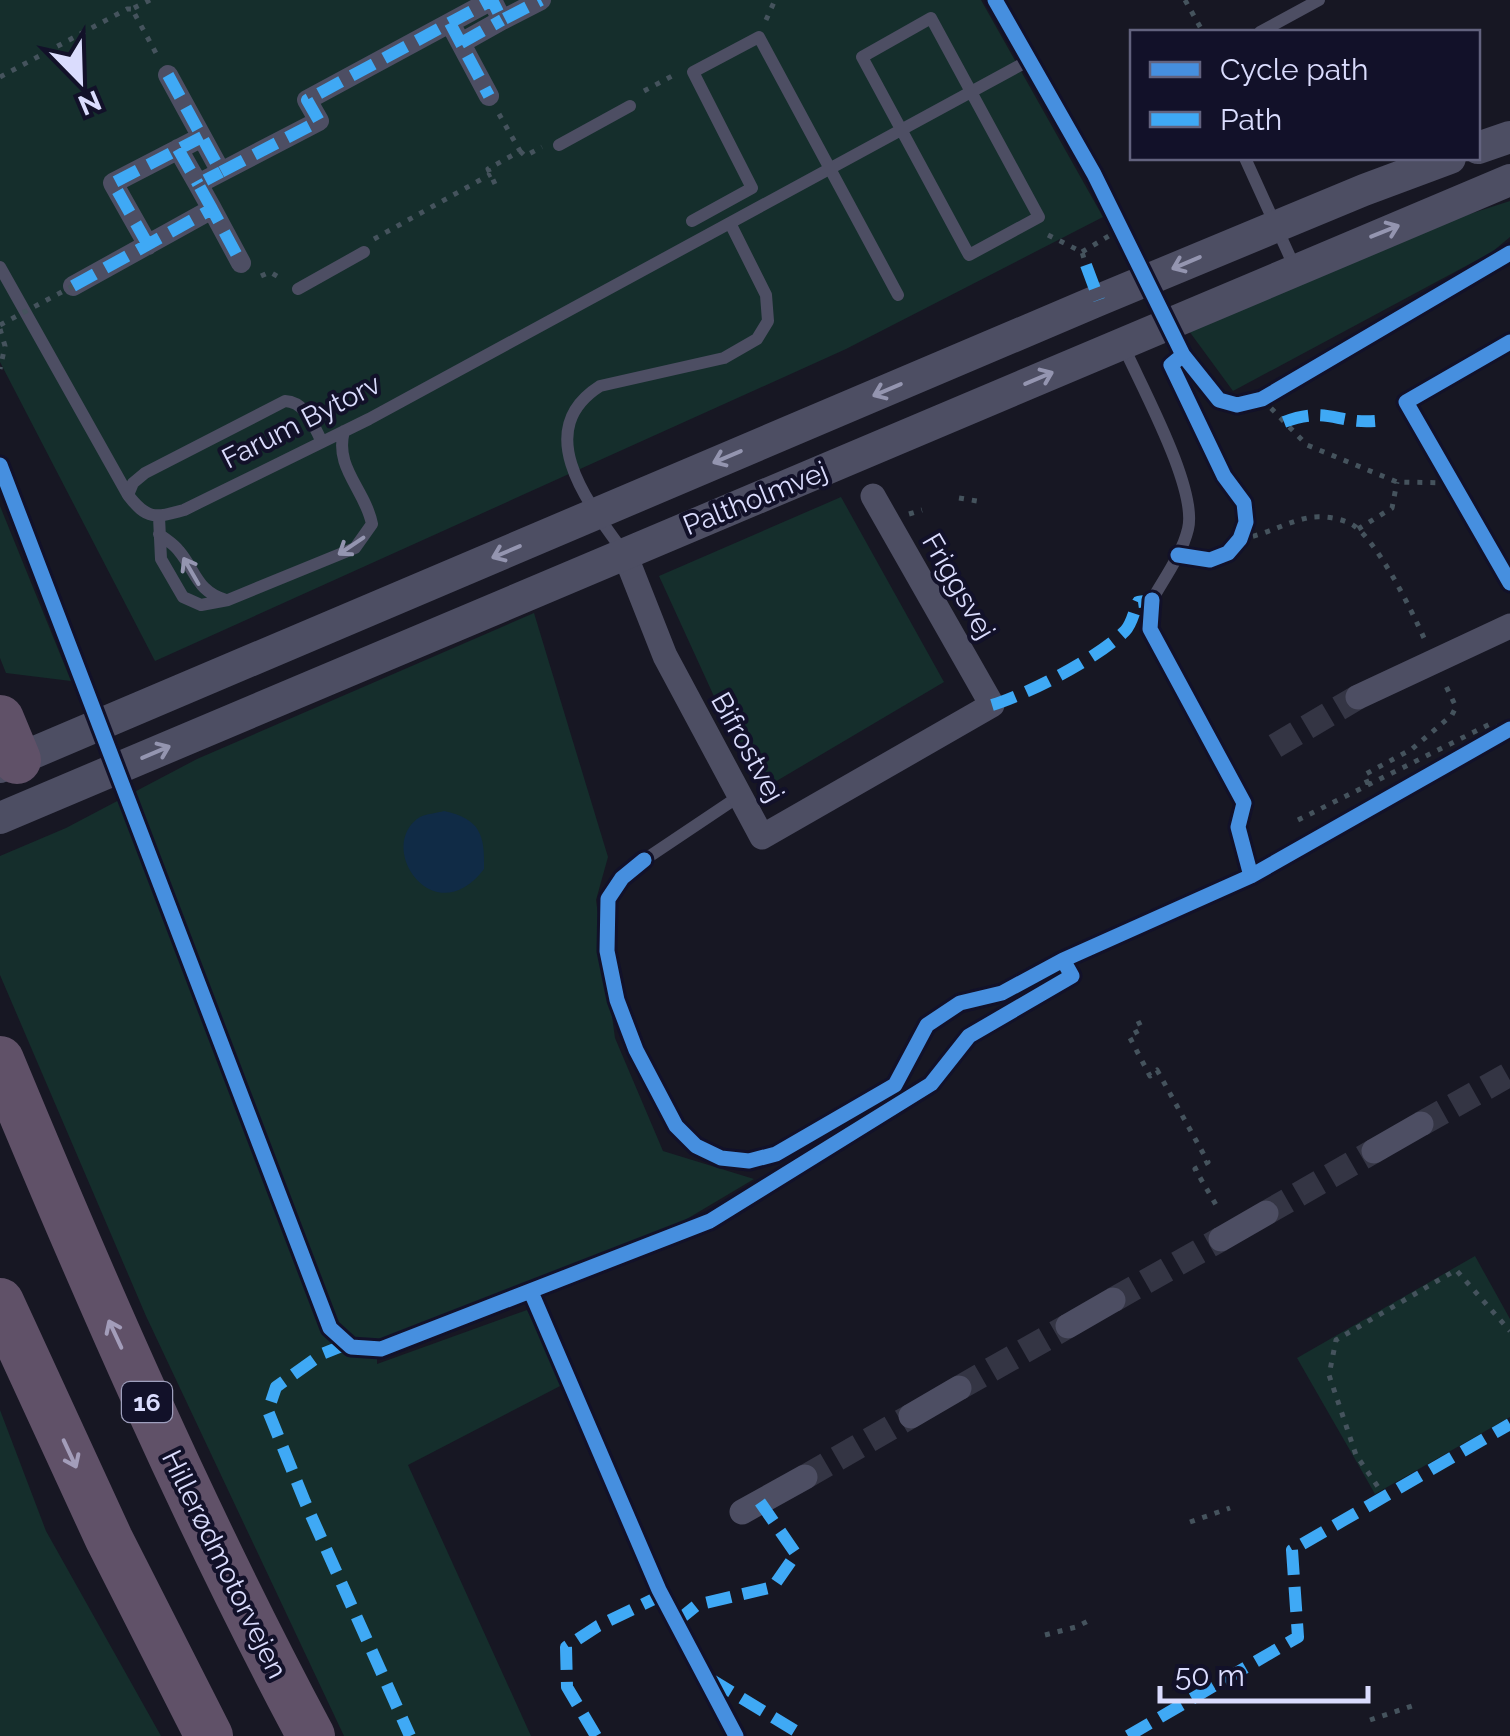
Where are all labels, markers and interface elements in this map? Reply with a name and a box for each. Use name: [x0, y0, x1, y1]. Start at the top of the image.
north arrow: [30, 30, 130, 130]
legend: [1130, 30, 1480, 160]
text: Cycle path: [1220, 52, 1368, 87]
text: N: [73, 83, 106, 122]
text: Path: [1220, 102, 1282, 137]
one-way arrow: [1369, 221, 1400, 239]
one-way arrow: [1171, 255, 1202, 273]
street label: Farum Bytorv: [216, 367, 386, 476]
one-way arrow: [1023, 368, 1054, 386]
one-way arrow: [872, 382, 903, 400]
one-way arrow: [712, 450, 743, 468]
street label: Paltholmvej: [678, 455, 832, 542]
street label: Friggsvej: [915, 528, 1002, 645]
one-way arrow: [338, 536, 366, 557]
one-way arrow: [491, 544, 522, 562]
one-way arrow: [181, 557, 201, 586]
street label: Bifrostvej: [704, 687, 791, 808]
one-way arrow: [140, 741, 171, 759]
one-way arrow: [105, 1319, 123, 1350]
road number: 16: [122, 1382, 172, 1422]
one-way arrow: [61, 1438, 80, 1468]
street label: Hillerødmotorvejen: [155, 1445, 294, 1684]
scale bar: [1160, 1641, 1368, 1703]
text: 50 m: [1175, 1658, 1245, 1693]

